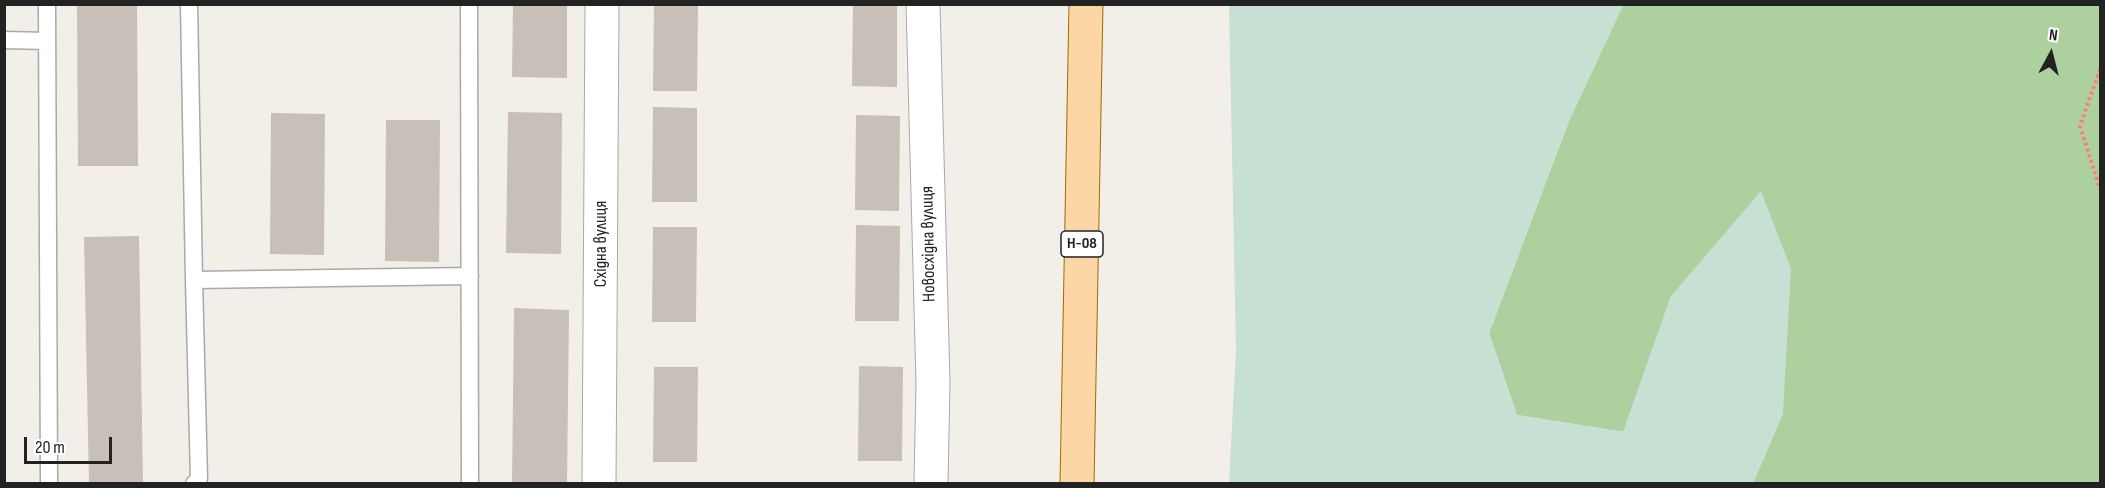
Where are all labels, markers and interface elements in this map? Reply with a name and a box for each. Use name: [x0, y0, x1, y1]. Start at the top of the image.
north arrow: [2021, 24, 2081, 84]
text: N: [2048, 26, 2059, 46]
street label: Новосхідна вулиця: [917, 186, 941, 302]
street label: Східна вулиця: [590, 201, 612, 287]
road number: Н-08: [1061, 231, 1103, 257]
scale bar: [27, 425, 116, 463]
text: 20 m: [35, 437, 65, 458]

